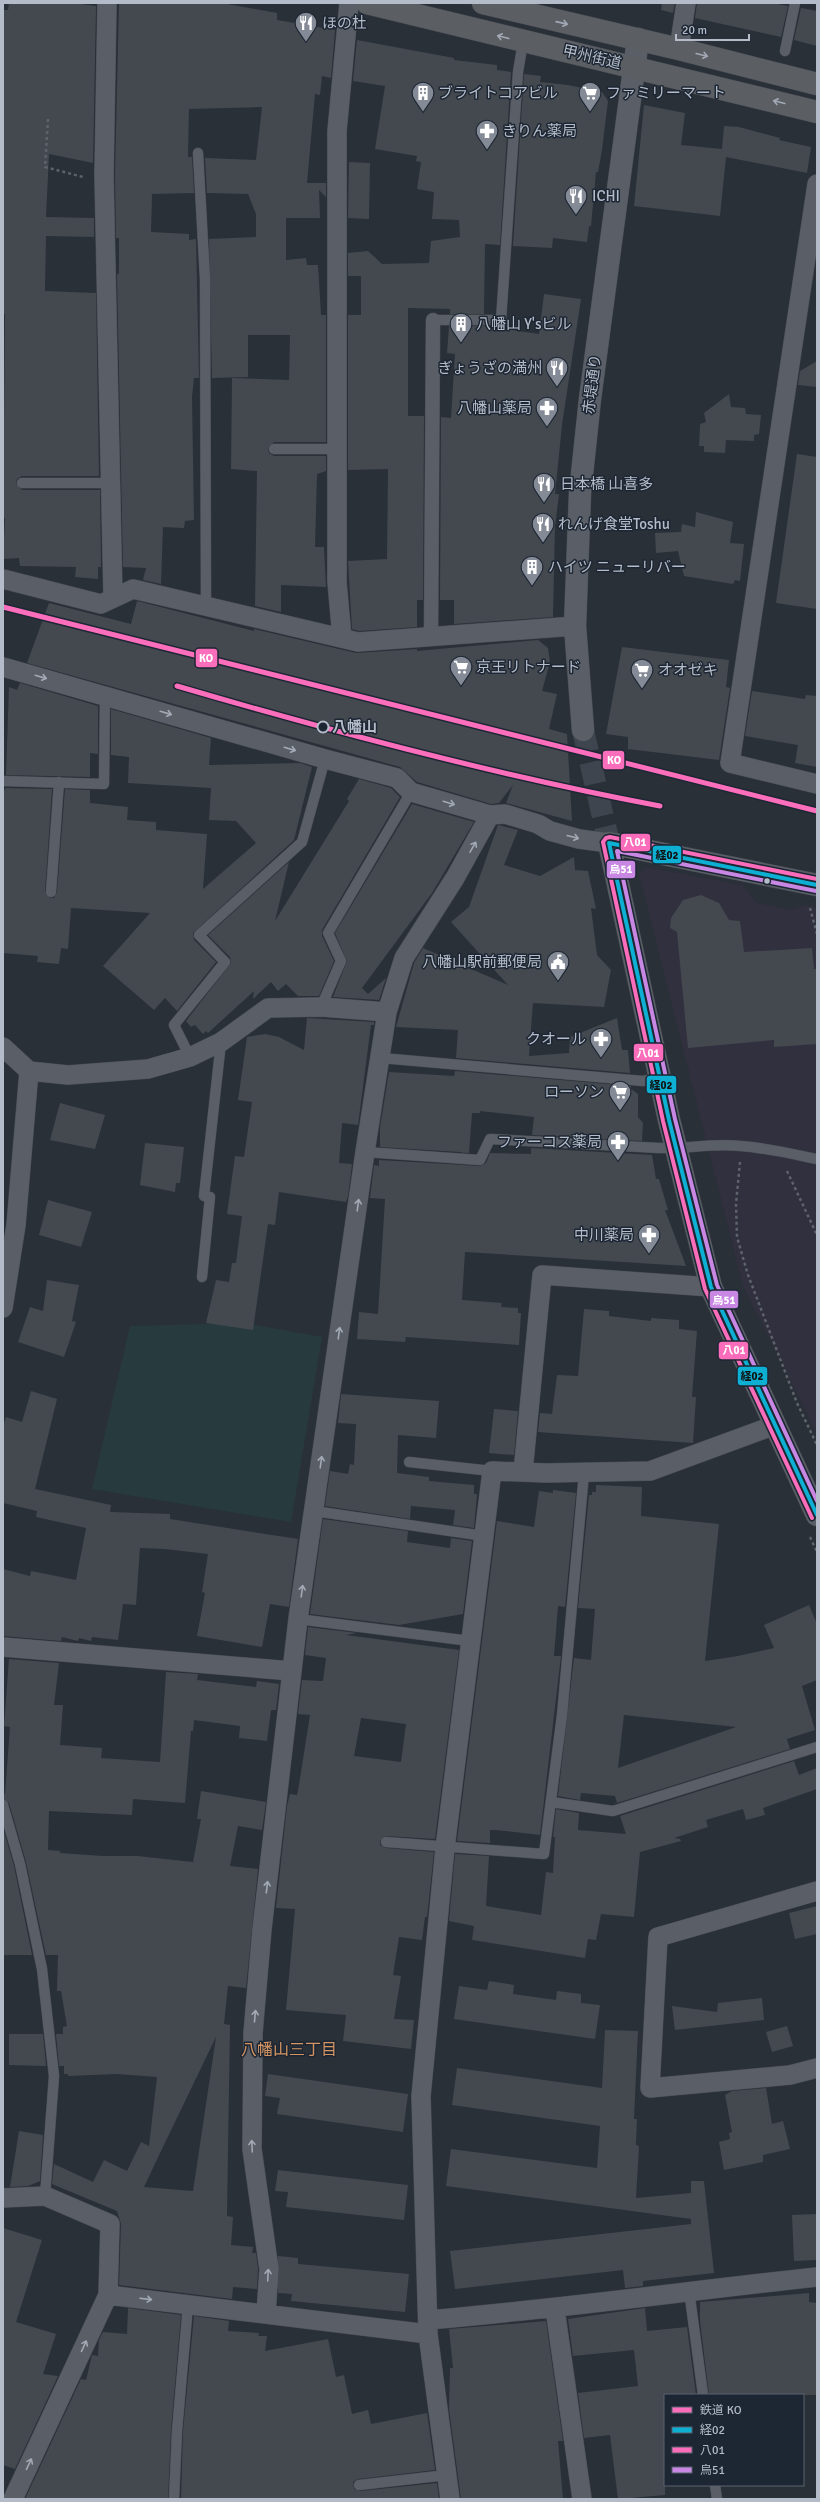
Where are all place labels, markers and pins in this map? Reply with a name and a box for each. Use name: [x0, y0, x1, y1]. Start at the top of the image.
restaurant icon: ほの杜: [293, 10, 319, 43]
place label: ほの杜: [322, 14, 367, 32]
building icon: ブライトコアビル: [410, 80, 436, 113]
supermarket icon: ファミリーマート: [577, 80, 603, 113]
place label: ブライトコアビル: [438, 84, 558, 102]
place label: ファミリーマート: [606, 84, 726, 102]
pharmacy icon: きりん薬局: [474, 118, 500, 151]
place label: きりん薬局: [502, 122, 577, 140]
restaurant icon: ICHI: [563, 183, 589, 216]
place label: ICHI: [592, 187, 620, 205]
building icon: 八幡山 Y'sビル: [448, 311, 474, 344]
place label: 八幡山 Y'sビル: [476, 315, 572, 333]
restaurant icon: ぎょうざの満州: [544, 355, 570, 388]
place label: ぎょうざの満州: [438, 359, 542, 377]
pharmacy icon: 八幡山薬局: [534, 395, 560, 428]
place label: 八幡山薬局: [457, 399, 532, 417]
restaurant icon: 日本橋 山喜多: [531, 471, 557, 504]
place label: 日本橋 山喜多: [560, 475, 653, 493]
restaurant icon: れんげ食堂Toshu: [530, 511, 556, 544]
place label: れんげ食堂Toshu: [558, 515, 670, 533]
building icon: ハイツ ニューリバー: [519, 554, 545, 587]
place label: ハイツ ニューリバー: [548, 558, 686, 576]
supermarket icon: 京王リトナード: [448, 654, 474, 687]
supermarket icon: オオゼキ: [629, 657, 655, 690]
place label: 京王リトナード: [476, 658, 581, 676]
place label: オオゼキ: [658, 661, 718, 679]
place label: 八幡山: [332, 718, 377, 736]
marker: 八幡山: [316, 720, 330, 734]
unlabelled marker: [762, 876, 772, 886]
public building icon: 八幡山駅前郵便局: [545, 949, 571, 982]
place label: 八幡山駅前郵便局: [422, 953, 542, 971]
pharmacy icon: クオール: [588, 1026, 614, 1059]
place label: クオール: [526, 1030, 586, 1048]
supermarket icon: ローソン: [607, 1079, 633, 1112]
place label: ローソン: [544, 1083, 604, 1101]
pharmacy icon: ファーコス薬局: [605, 1129, 631, 1162]
place label: ファーコス薬局: [497, 1133, 602, 1151]
pharmacy icon: 中川薬局: [636, 1222, 662, 1255]
place label: 中川薬局: [574, 1226, 634, 1244]

